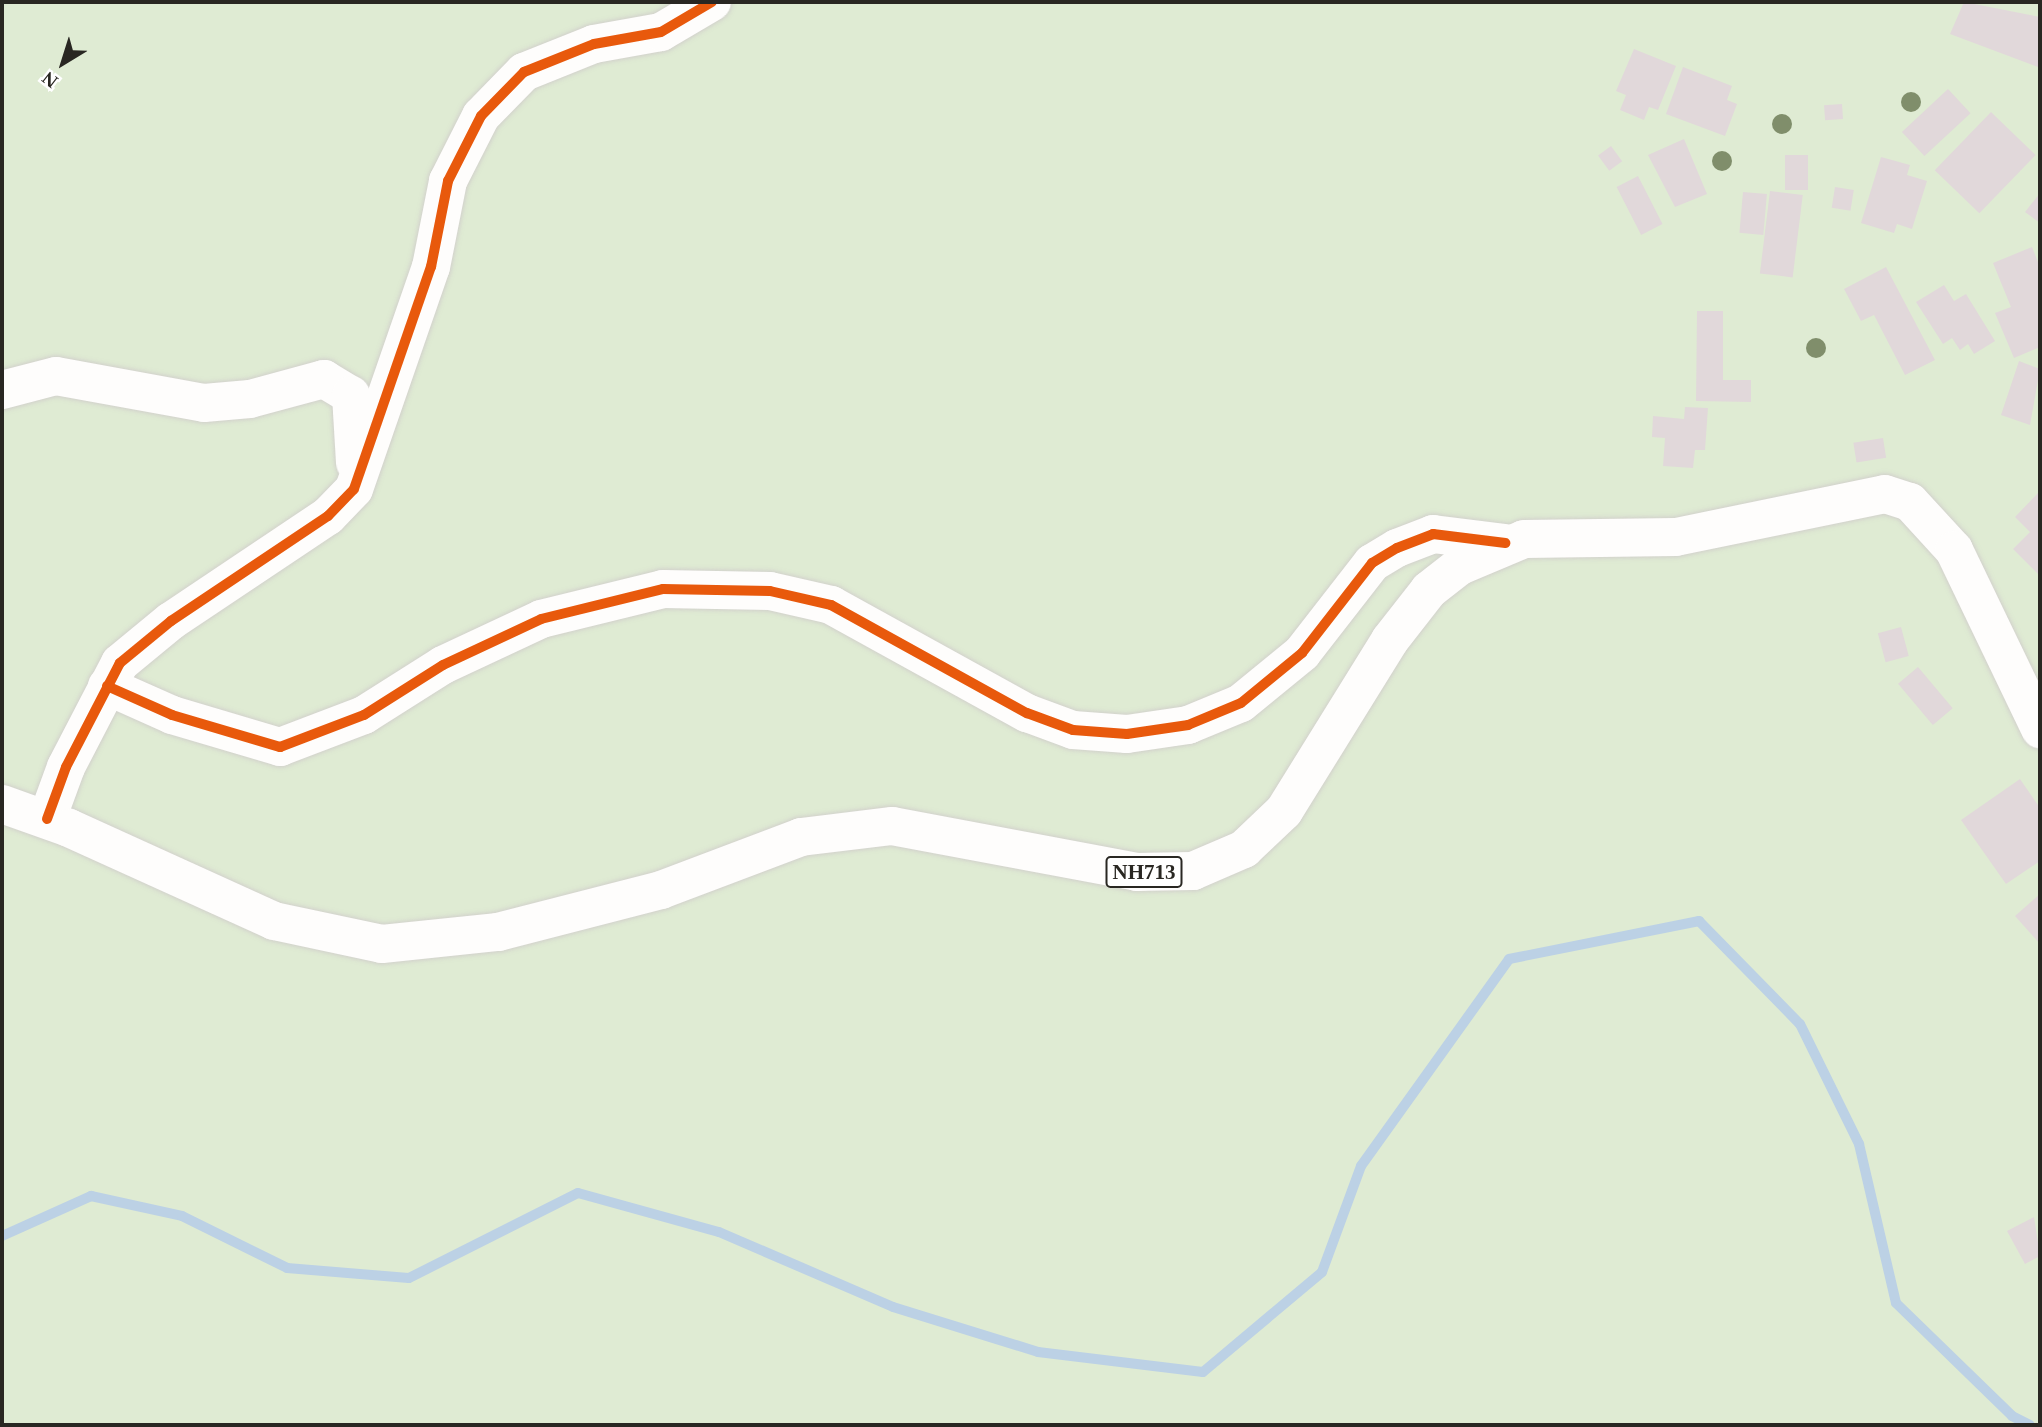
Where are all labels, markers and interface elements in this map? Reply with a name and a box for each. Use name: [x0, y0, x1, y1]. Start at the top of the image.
north arrow: [28, 28, 98, 98]
text: N: [38, 67, 62, 92]
road number: NH713: [1106, 854, 1182, 890]

